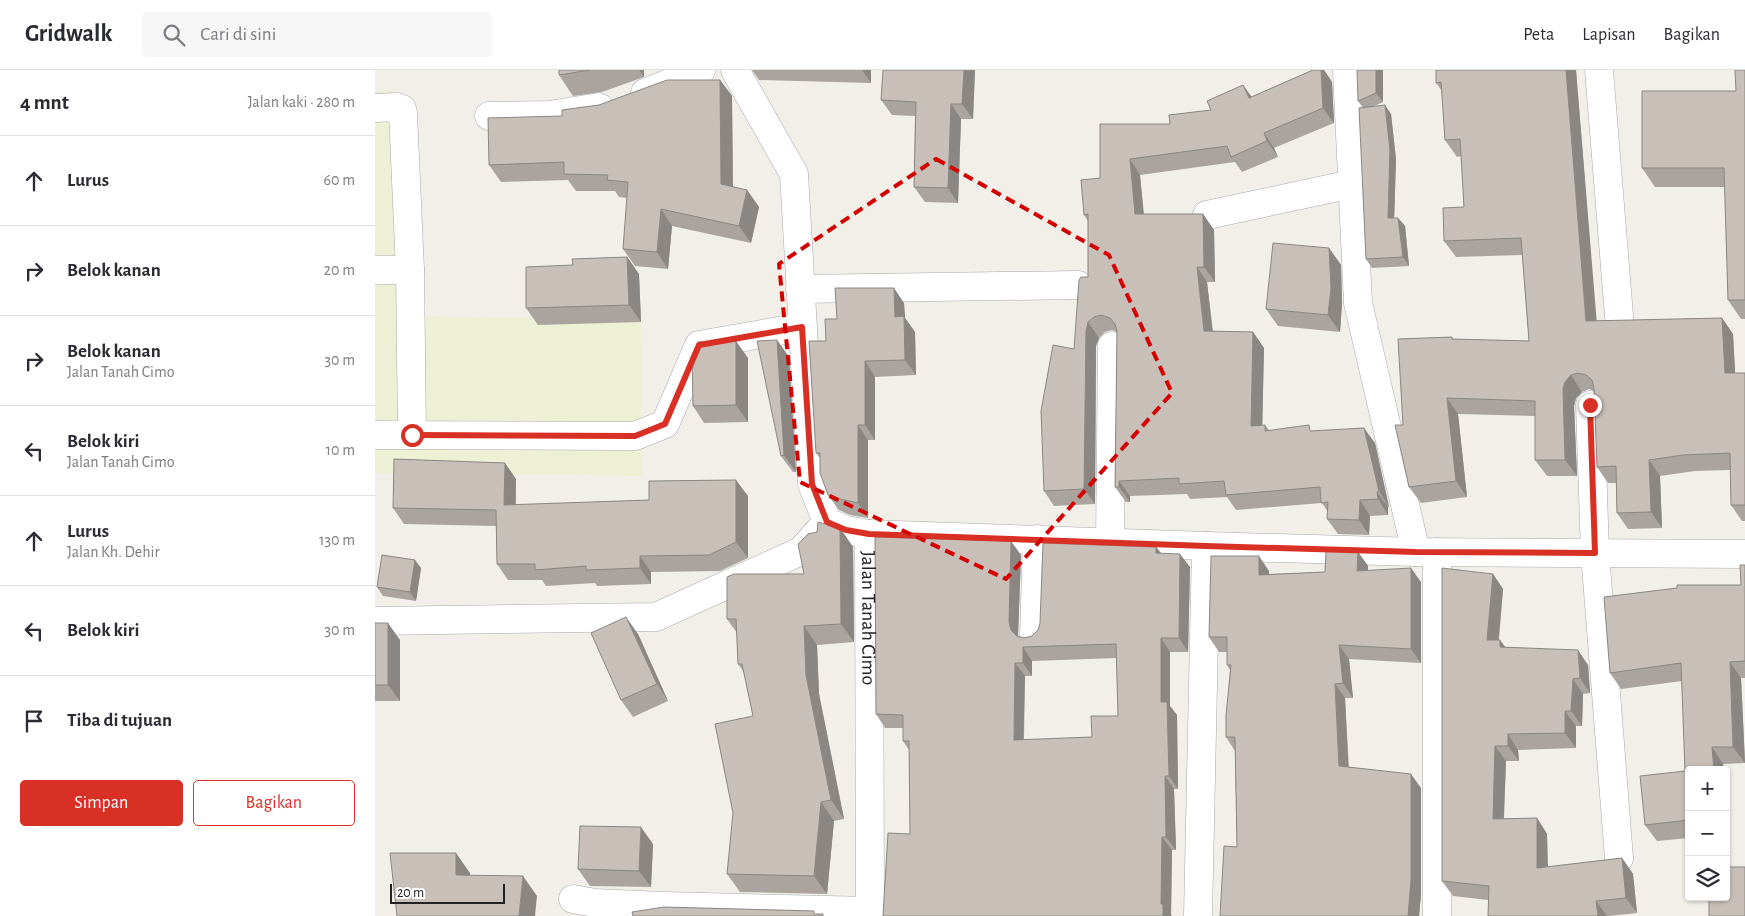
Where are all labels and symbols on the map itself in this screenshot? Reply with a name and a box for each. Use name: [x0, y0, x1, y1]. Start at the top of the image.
route end: [1579, 394, 1602, 417]
route start: [401, 424, 424, 447]
street label: Jalan Tanah Cimo: [858, 551, 878, 685]
scale bar: [390, 881, 505, 904]

